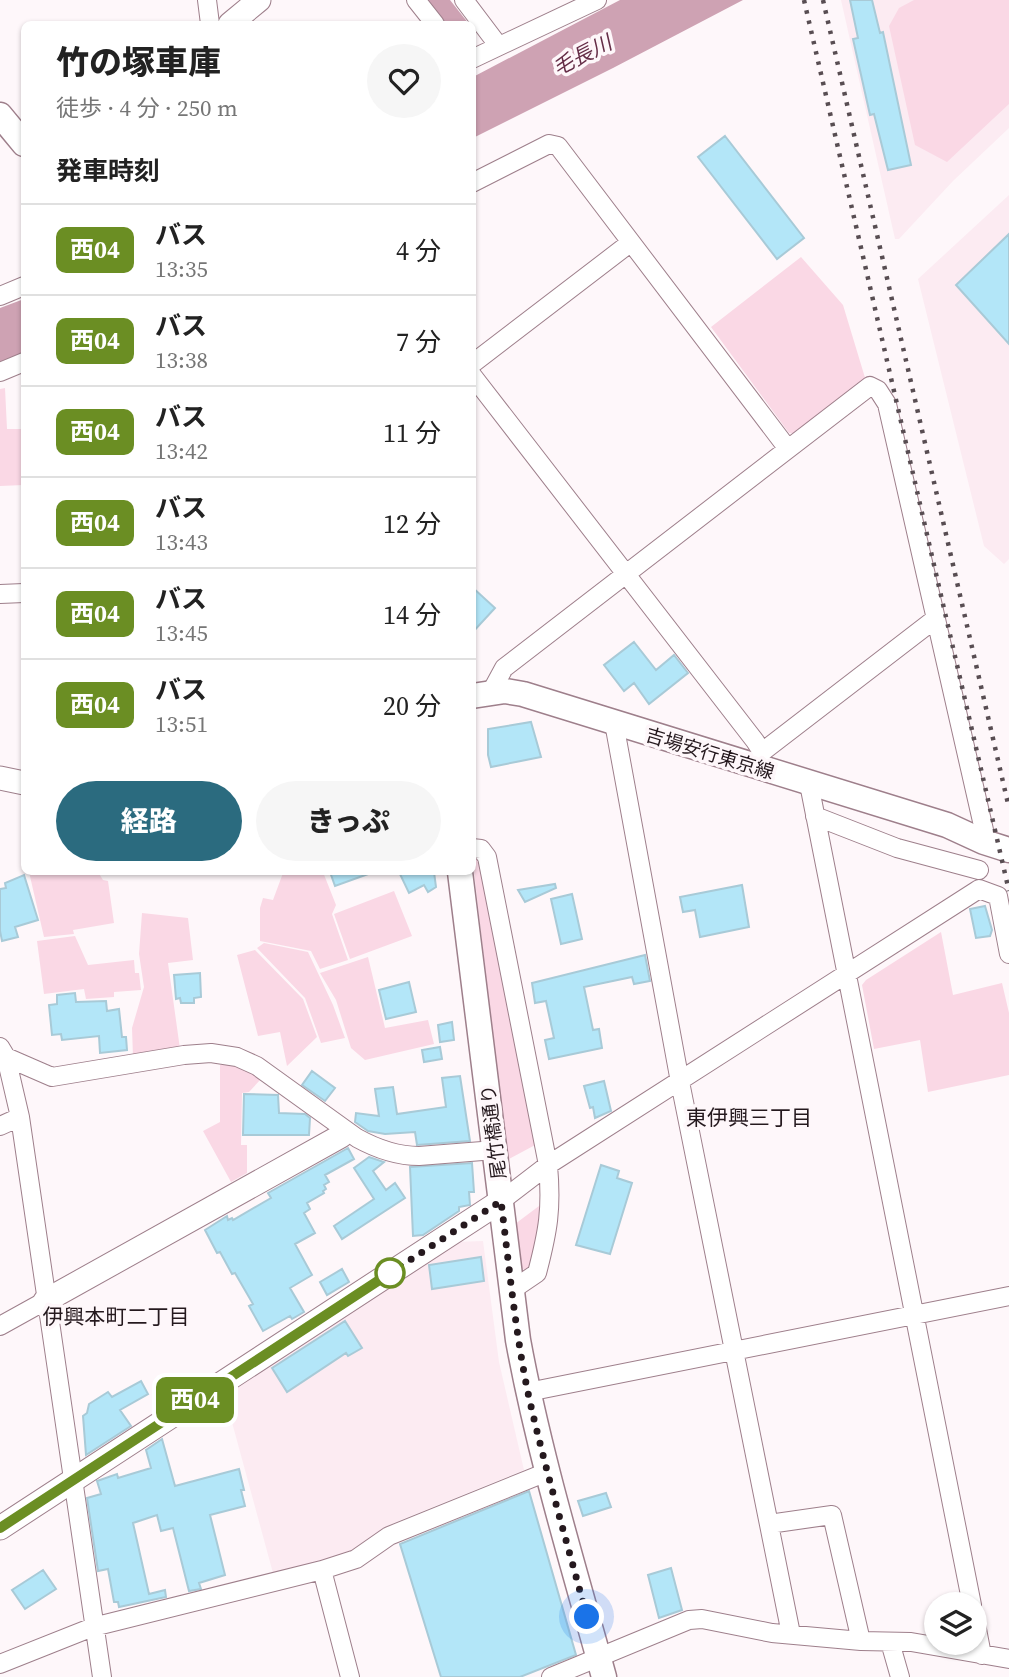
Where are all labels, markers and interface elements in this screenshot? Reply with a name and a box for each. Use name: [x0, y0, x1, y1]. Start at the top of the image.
water label: 毛長川: [547, 27, 618, 82]
text: 竹の塚車庫: [56, 40, 221, 85]
button: heart: [367, 44, 441, 118]
text: 徒歩 · 4 分 · 250 m: [56, 92, 238, 124]
text: 発車時刻: [56, 153, 160, 189]
text: バス: [155, 217, 207, 253]
text: 西04: [70, 233, 120, 266]
text: 4 分: [396, 233, 441, 269]
text: 13:35: [155, 253, 208, 285]
text: バス: [155, 308, 207, 344]
text: 西04: [70, 324, 120, 357]
text: 7 分: [396, 324, 441, 360]
text: 13:38: [155, 344, 208, 376]
text: バス: [155, 399, 207, 435]
text: 西04: [70, 415, 120, 448]
text: 11 分: [383, 415, 441, 451]
text: 13:42: [155, 435, 208, 467]
text: バス: [155, 490, 207, 526]
text: 西04: [70, 506, 120, 539]
text: 12 分: [383, 506, 441, 542]
text: 13:43: [155, 526, 208, 558]
text: バス: [155, 581, 207, 617]
text: 西04: [70, 597, 120, 630]
text: 14 分: [383, 597, 441, 633]
text: 13:45: [155, 617, 208, 649]
text: バス: [155, 672, 207, 708]
text: 西04: [70, 688, 120, 721]
text: 20 分: [383, 688, 441, 724]
text: 13:51: [155, 708, 208, 740]
street label: 吉場安行東京線: [643, 721, 777, 785]
button: 経路: [56, 781, 242, 861]
button: きっぷ: [256, 781, 441, 861]
street label: 尾竹橋通り: [474, 1083, 512, 1181]
district label: 東伊興三丁目: [686, 1103, 812, 1132]
unlabelled marker: [375, 1258, 405, 1288]
district label: 伊興本町二丁目: [43, 1302, 190, 1331]
line badge: 西04: [155, 1377, 235, 1423]
text: 西04: [170, 1383, 220, 1416]
map controls: [924, 1592, 987, 1655]
button: layers: [924, 1592, 987, 1655]
your location: [569, 1599, 604, 1634]

